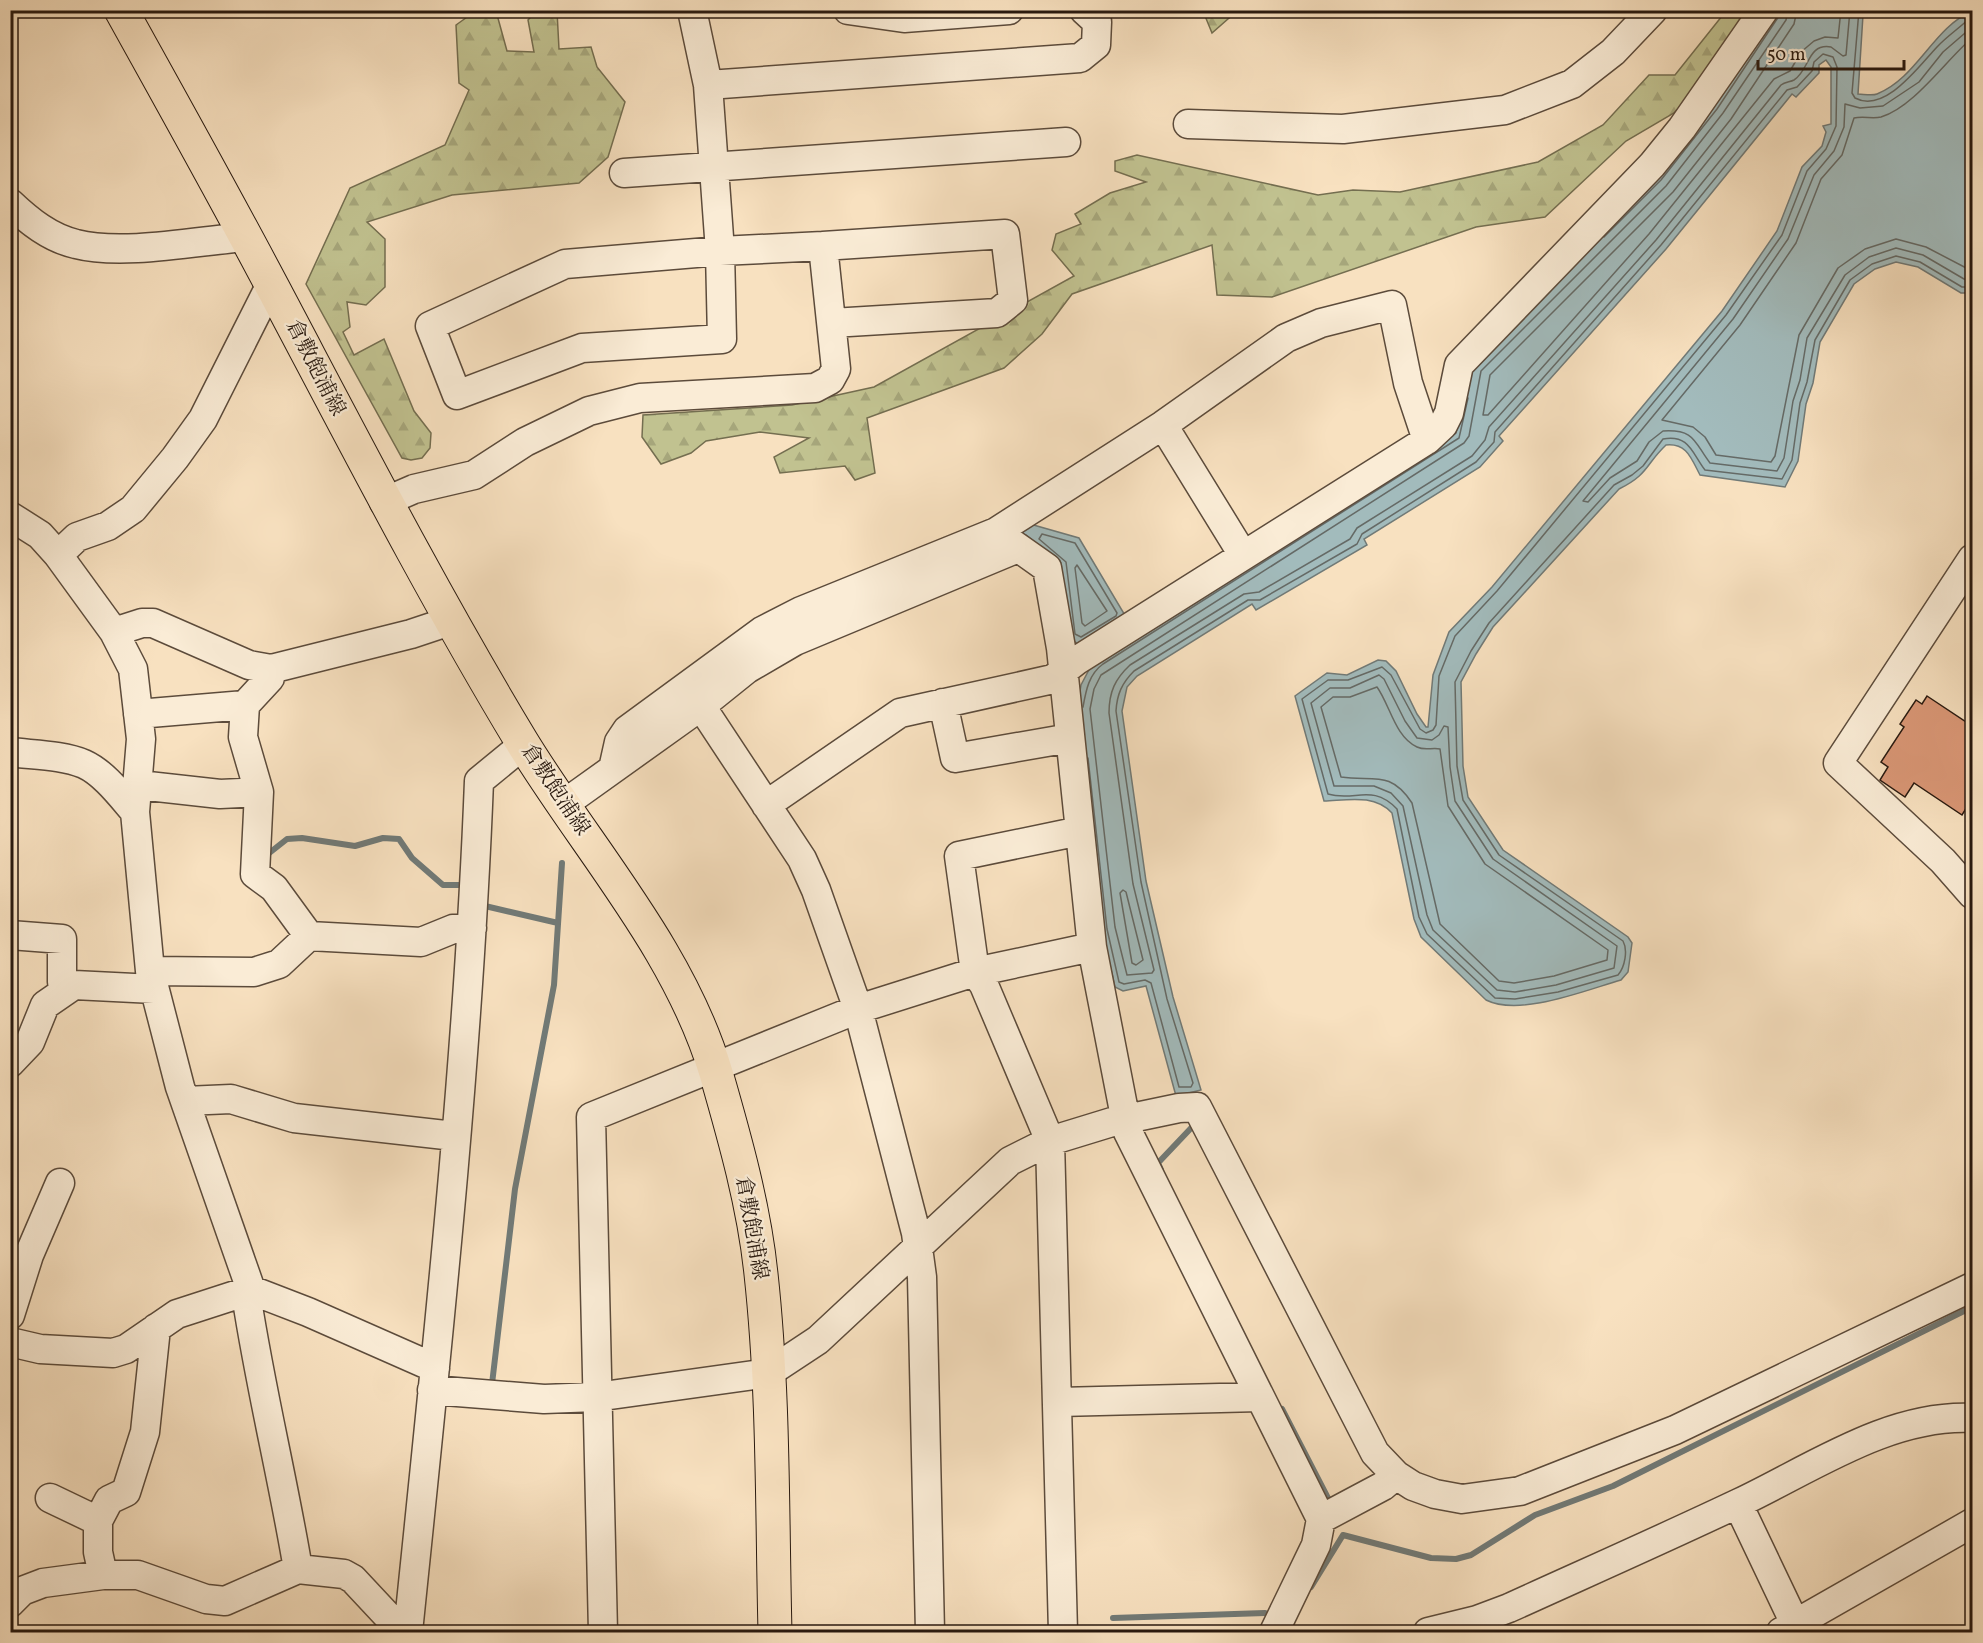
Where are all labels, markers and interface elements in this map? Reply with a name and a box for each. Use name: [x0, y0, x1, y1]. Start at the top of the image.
scale bar: [1758, 33, 1904, 71]
text: 50 m: [1767, 43, 1806, 68]
street label: 倉敷飽浦線: [278, 315, 352, 421]
street label: 倉敷飽浦線: [514, 738, 596, 842]
street label: 倉敷飽浦線: [728, 1174, 774, 1282]

